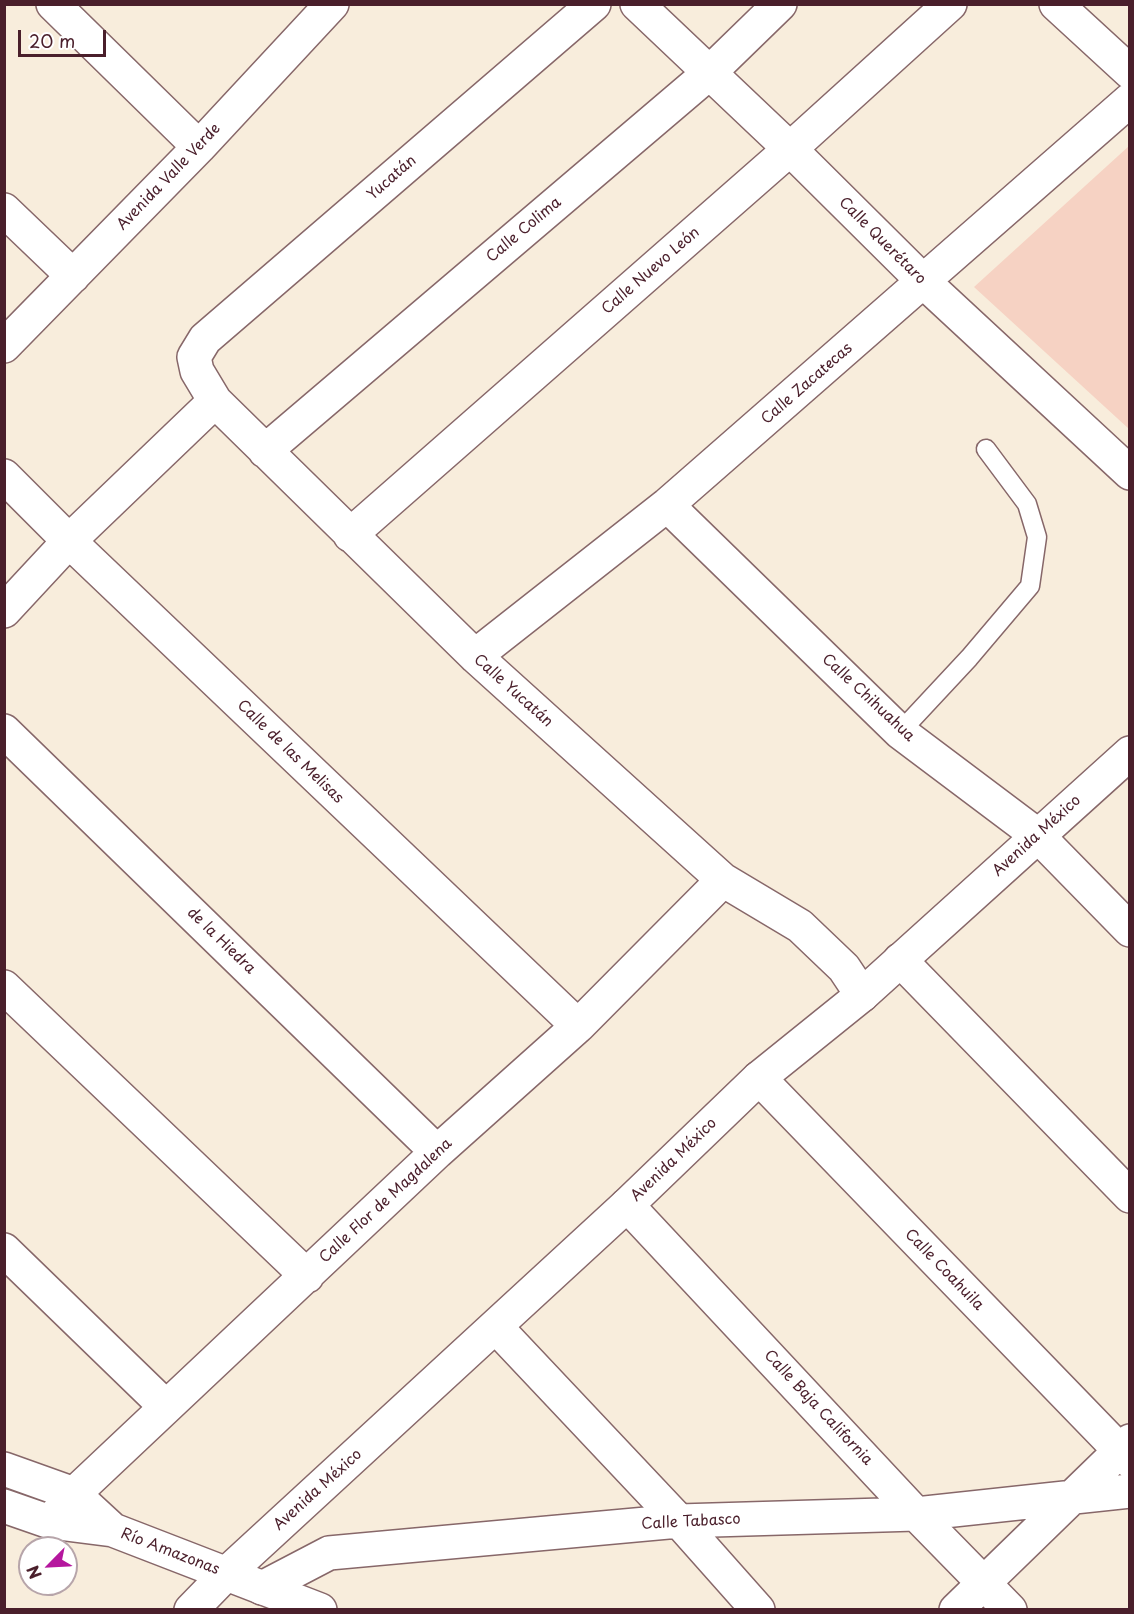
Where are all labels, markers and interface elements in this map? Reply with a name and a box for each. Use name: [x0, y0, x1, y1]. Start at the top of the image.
scale bar: [21, 18, 110, 56]
text: 20 m: [29, 27, 75, 54]
street label: Avenida Valle Verde: [113, 120, 225, 234]
street label: Yucatán: [364, 152, 420, 204]
street label: Calle Colima: [483, 194, 565, 266]
street label: Calle Querétaro: [835, 194, 929, 288]
street label: Calle Nuevo León: [598, 224, 704, 318]
street label: Calle Zacatecas: [758, 340, 856, 428]
street label: Calle Chihuahua: [818, 650, 918, 746]
street label: Calle Yucatán: [470, 651, 556, 731]
street label: Calle de las Melisas: [233, 697, 347, 807]
street label: Avenida México: [989, 792, 1085, 880]
street label: de la Hiedra: [183, 904, 259, 978]
street label: Avenida México: [627, 1114, 721, 1206]
street label: Calle Flor de Magdalena: [316, 1135, 456, 1267]
street label: Calle Coahuila: [901, 1226, 987, 1314]
street label: Calle Baja California: [760, 1347, 876, 1469]
street label: Avenida México: [270, 1446, 366, 1534]
street label: Calle Tabasco: [641, 1510, 741, 1534]
street label: Río Amazonas: [118, 1525, 222, 1579]
north arrow: [18, 1536, 78, 1596]
text: N: [20, 1562, 47, 1583]

